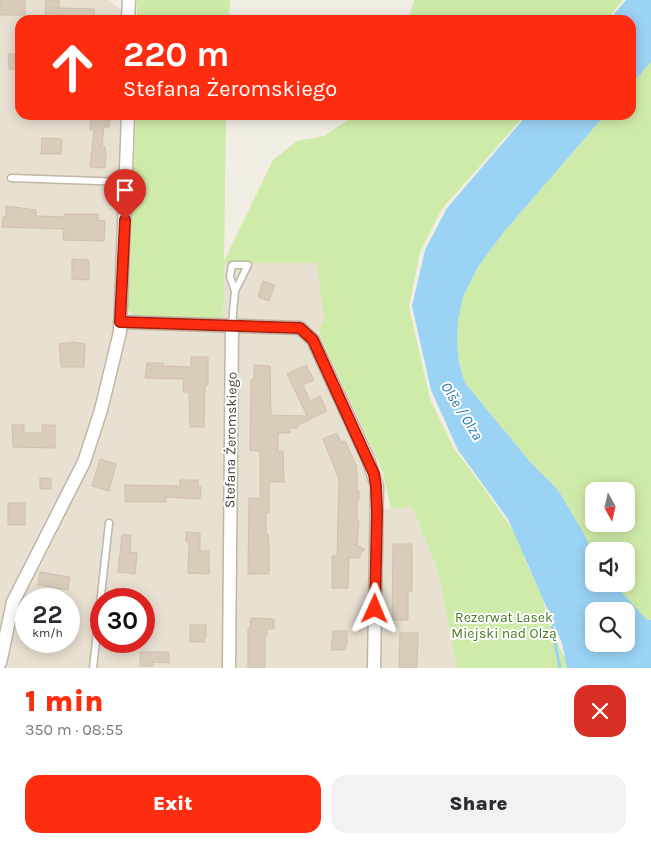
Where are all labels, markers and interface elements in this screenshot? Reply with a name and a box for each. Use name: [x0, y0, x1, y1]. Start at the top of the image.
text: 220 m: [123, 34, 230, 75]
icon: ahead: [40, 35, 105, 100]
text: Stefana Żeromskiego: [123, 76, 337, 102]
pin: [104, 169, 146, 220]
icon: arrive: [111, 176, 139, 204]
street label: Stefana Żeromskiego: [221, 372, 241, 508]
water label: Olše / Olza: [437, 379, 487, 443]
north arrow: [585, 482, 635, 532]
map controls: [585, 482, 635, 652]
button: sound: [585, 542, 635, 592]
position arrow: [348, 582, 400, 634]
speed limit sign: 30: [90, 588, 155, 653]
text: 22: [32, 600, 63, 629]
button: search: [585, 602, 635, 652]
park label: Rezerwat Lasek Miejski nad Olzą: [451, 609, 557, 642]
text: km/h: [32, 626, 63, 640]
text: 1 min: [25, 683, 104, 719]
button: close: [574, 685, 626, 737]
text: 350 m · 08:55: [25, 720, 123, 739]
button: Exit: [25, 775, 321, 833]
button: Share: [331, 775, 626, 833]

